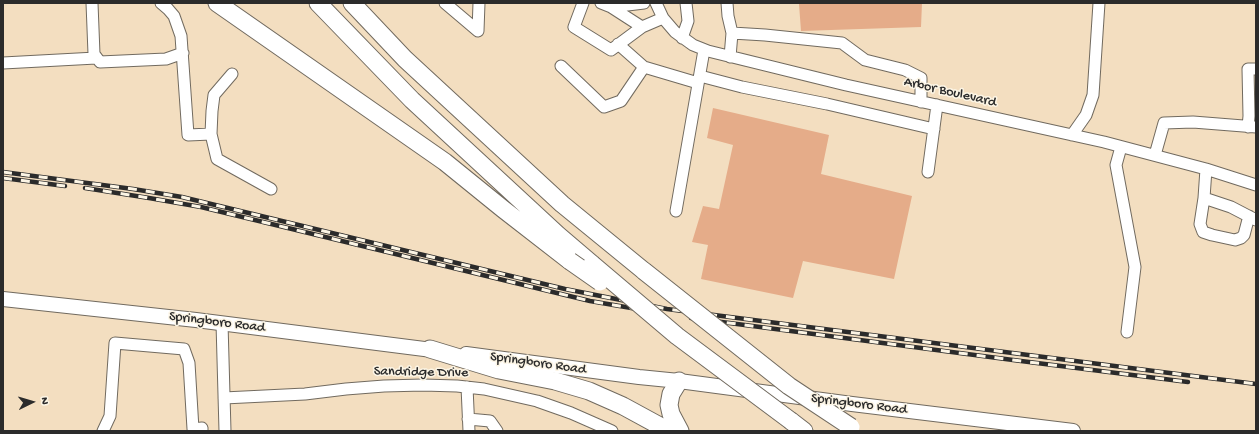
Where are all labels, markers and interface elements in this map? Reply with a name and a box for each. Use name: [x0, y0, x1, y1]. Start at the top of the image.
street label: Arbor Boulevard: [902, 74, 998, 112]
street label: Springboro Road: [168, 309, 266, 337]
street label: Springboro Road: [489, 349, 587, 379]
street label: Sandridge Drive: [374, 364, 468, 382]
north arrow: [12, 382, 52, 422]
street label: Springboro Road: [810, 391, 908, 419]
text: N: [38, 397, 50, 405]

